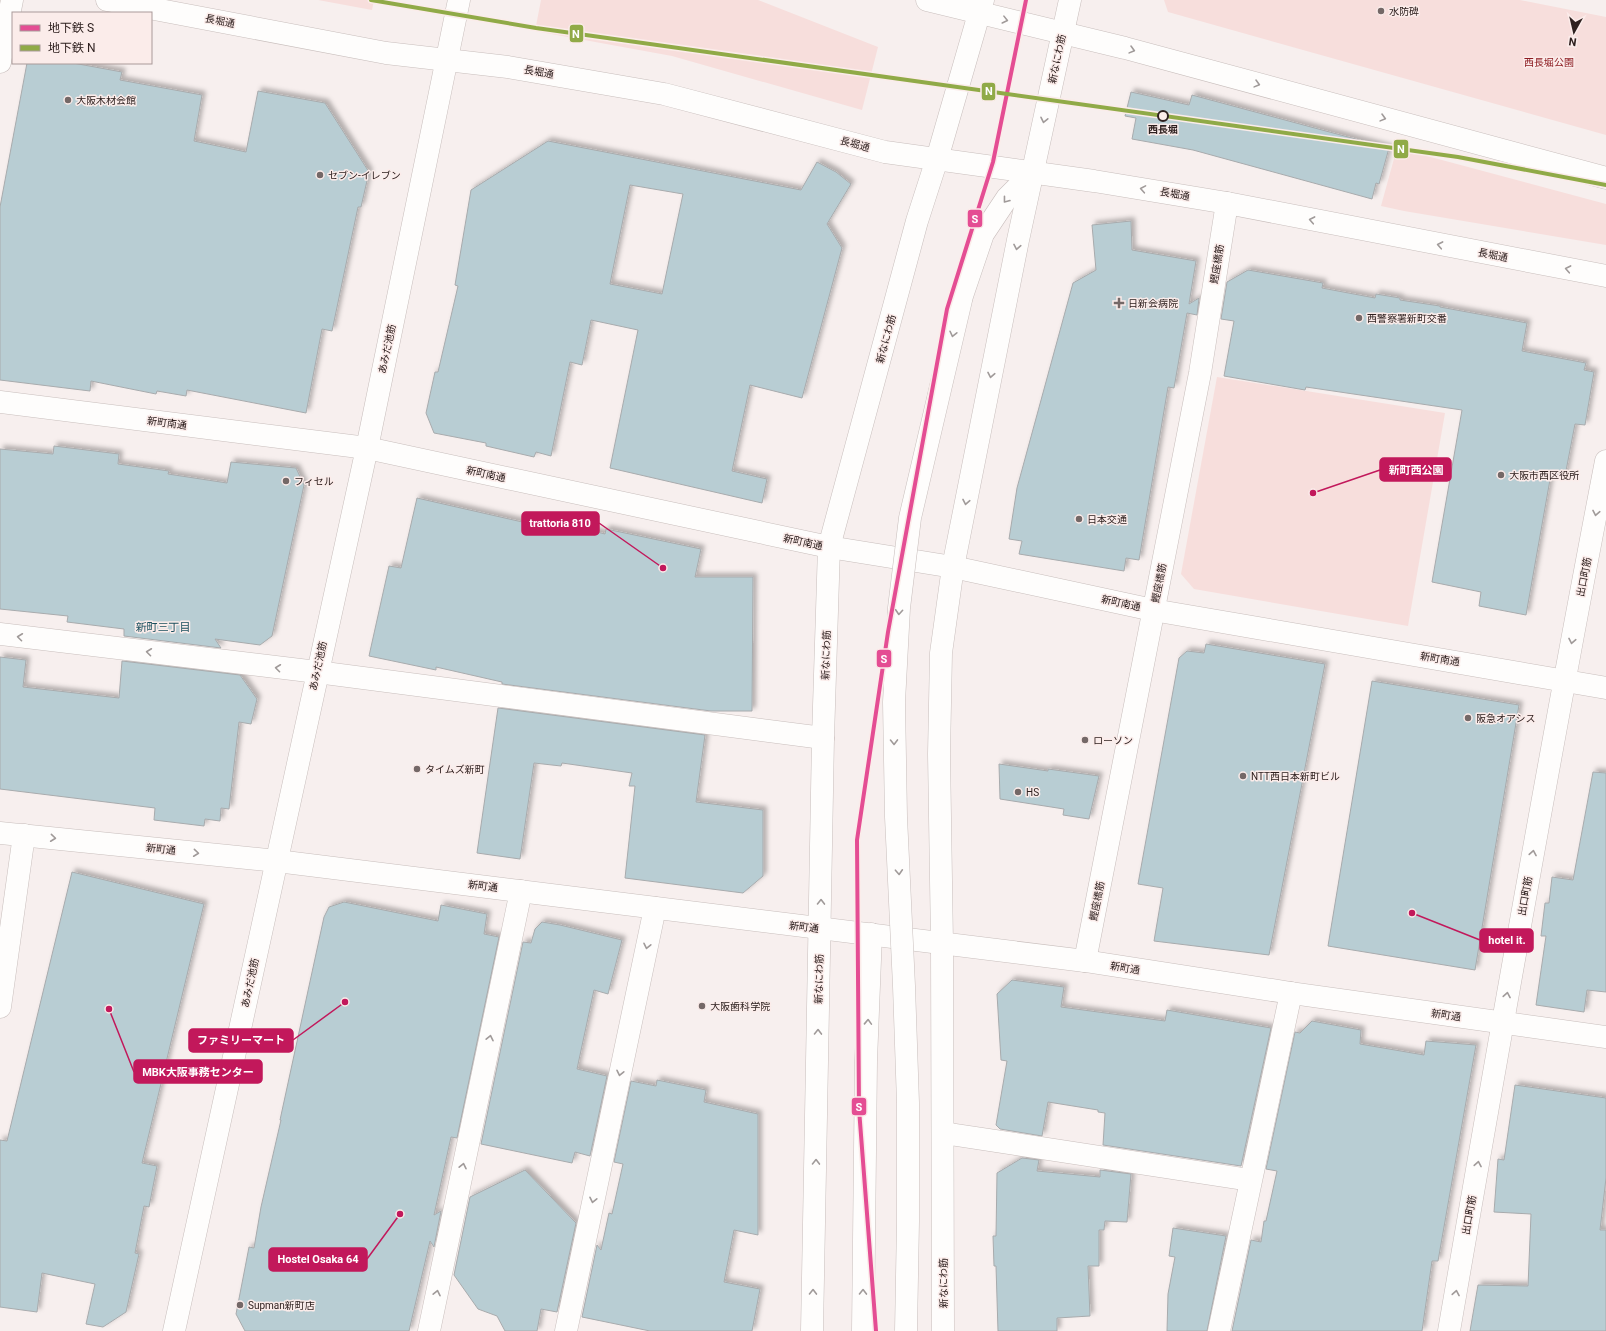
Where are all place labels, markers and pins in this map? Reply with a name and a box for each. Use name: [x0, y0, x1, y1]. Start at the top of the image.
marker: 水防碑: [1376, 6, 1386, 16]
place label: 水防碑: [1389, 6, 1419, 17]
marker: 大阪木材会館: [63, 95, 73, 105]
place label: 大阪木材会館: [76, 95, 136, 106]
marker: 西長堀: [1157, 110, 1169, 122]
place label: 西長堀: [1148, 124, 1178, 135]
marker: セブン-イレブン: [315, 170, 325, 180]
place label: セブン-イレブン: [328, 170, 401, 181]
marker: 日新会病院: [1113, 297, 1125, 309]
place label: 日新会病院: [1128, 298, 1178, 309]
marker: 西警察署新町交番: [1354, 313, 1364, 323]
place label: 西警察署新町交番: [1367, 313, 1447, 324]
callout: 新町西公園: [1380, 458, 1451, 481]
marker: 大阪市西区役所: [1496, 470, 1506, 480]
place label: 大阪市西区役所: [1509, 470, 1579, 481]
marker: フィセル: [281, 476, 291, 486]
place label: フィセル: [294, 476, 334, 487]
callout: trattoria 810: [522, 512, 599, 535]
marker: 日本交通: [1074, 514, 1084, 524]
place label: 日本交通: [1087, 514, 1127, 525]
marker: 阪急オアシス: [1463, 713, 1473, 723]
place label: 阪急オアシス: [1476, 713, 1536, 724]
marker: ローソン: [1080, 735, 1090, 745]
place label: ローソン: [1093, 735, 1133, 746]
marker: タイムズ新町: [412, 764, 422, 774]
place label: タイムズ新町: [425, 764, 485, 775]
marker: NTT西日本新町ビル: [1238, 771, 1248, 781]
place label: NTT西日本新町ビル: [1251, 771, 1340, 782]
marker: HS: [1013, 787, 1023, 797]
place label: HS: [1026, 787, 1039, 798]
callout: hotel it.: [1480, 929, 1533, 952]
marker: 大阪歯科学院: [697, 1001, 707, 1011]
place label: 大阪歯科学院: [710, 1001, 770, 1012]
callout: ファミリーマート: [189, 1029, 293, 1052]
callout: MBK大阪事務センター: [134, 1060, 262, 1083]
callout: Hostel Osaka 64: [269, 1248, 367, 1271]
marker: Supman新町店: [235, 1300, 245, 1310]
place label: Supman新町店: [248, 1300, 315, 1311]

